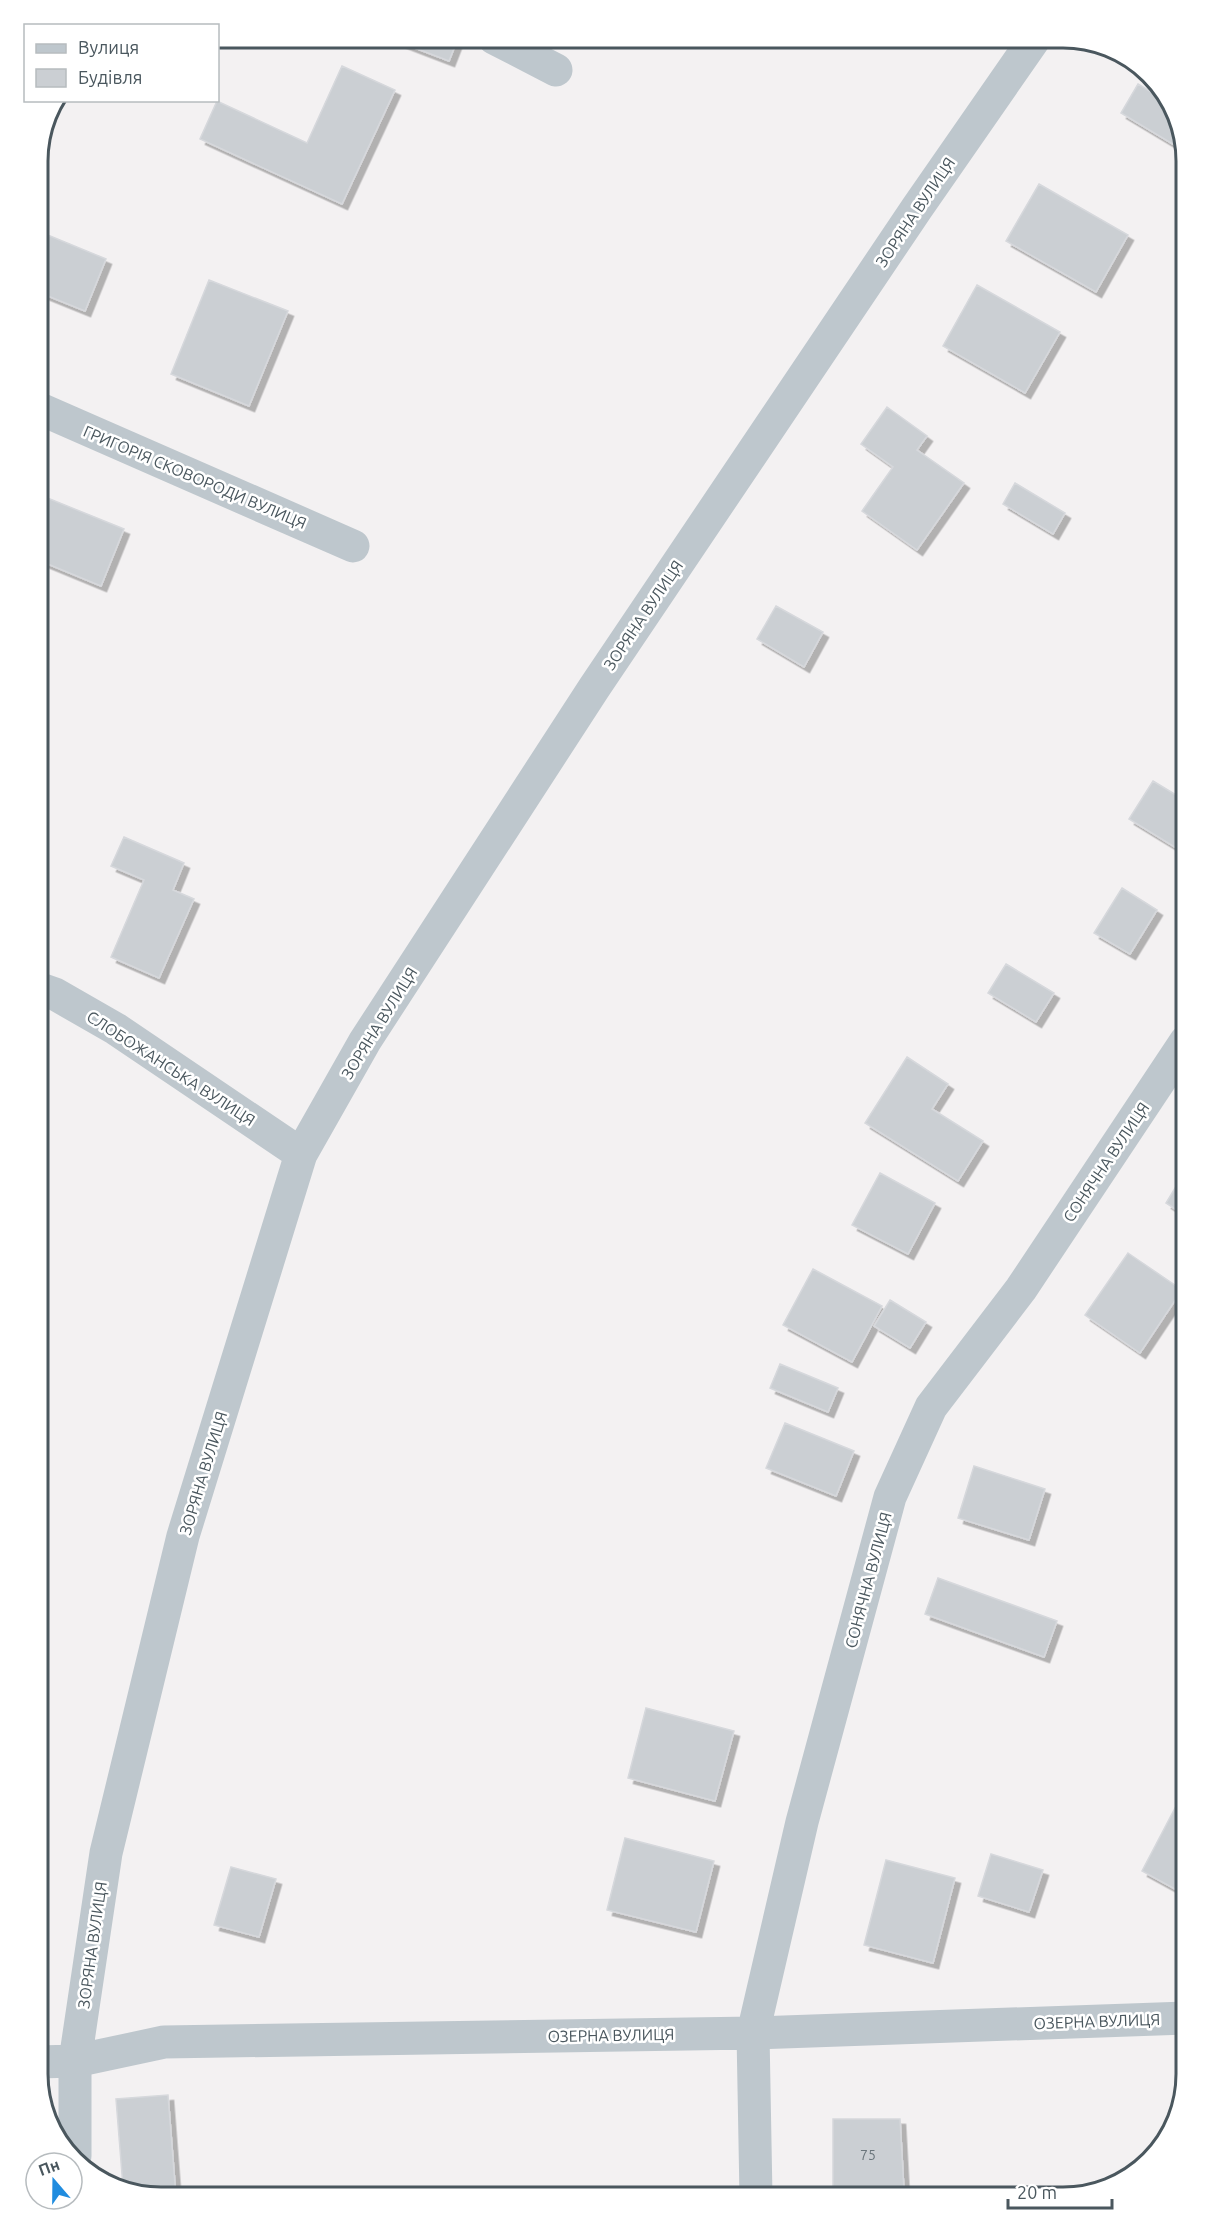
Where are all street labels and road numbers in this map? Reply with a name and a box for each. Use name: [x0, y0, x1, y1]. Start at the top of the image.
street label: ЗОРЯНА ВУЛИЦЯ: [872, 154, 958, 270]
street label: ГРИГОРІЯ СКОВОРОДИ ВУЛИЦЯ: [81, 422, 309, 532]
street label: ЗОРЯНА ВУЛИЦЯ: [600, 557, 686, 673]
street label: ЗОРЯНА ВУЛИЦЯ: [337, 964, 421, 1082]
street label: СЛОБОЖАНСЬКА ВУЛИЦЯ: [84, 1007, 258, 1129]
street label: СОНЯЧНА ВУЛИЦЯ: [1059, 1099, 1153, 1225]
street label: ЗОРЯНА ВУЛИЦЯ: [176, 1409, 230, 1537]
street label: СОНЯЧНА ВУЛИЦЯ: [841, 1510, 895, 1650]
street label: ЗОРЯНА ВУЛИЦЯ: [74, 1880, 110, 2010]
street label: ОЗЕРНА ВУЛИЦЯ: [1033, 2010, 1161, 2032]
street label: ОЗЕРНА ВУЛИЦЯ: [547, 2025, 675, 2045]

